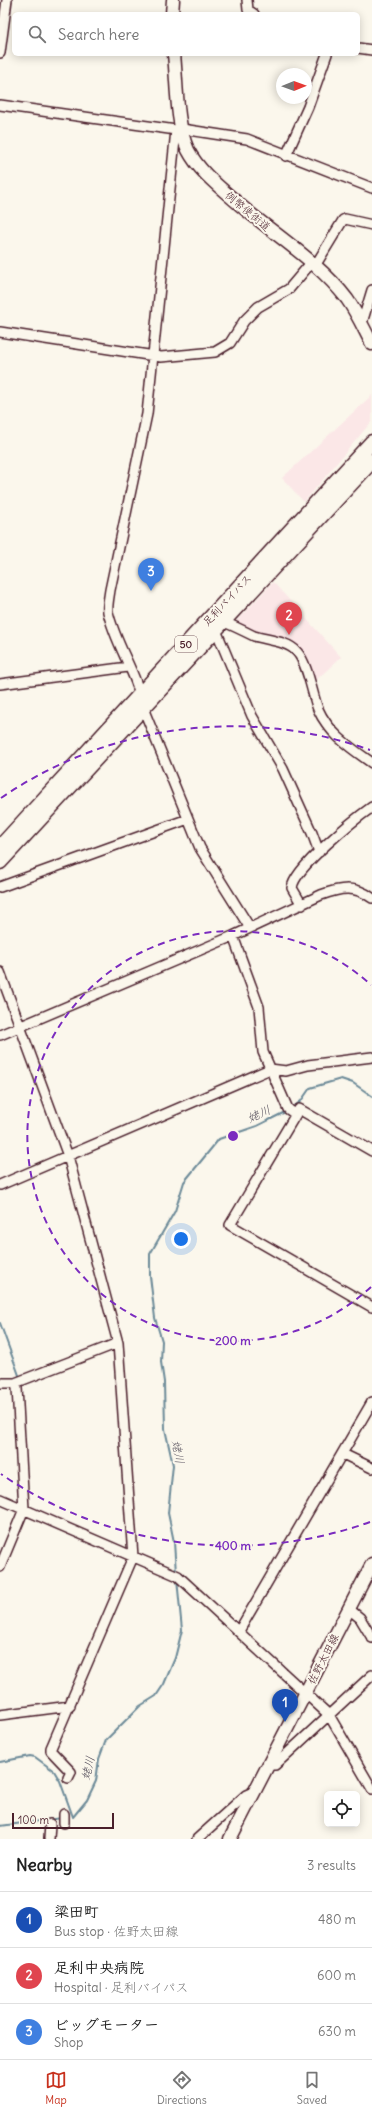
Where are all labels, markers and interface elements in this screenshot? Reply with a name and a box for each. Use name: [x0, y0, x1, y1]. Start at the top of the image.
search box: [12, 12, 360, 56]
icon: search: [26, 23, 48, 45]
text: Search here: [58, 25, 139, 44]
north arrow: [276, 68, 312, 104]
street label: 例幣使街道: [222, 188, 274, 234]
pin: 3: [138, 558, 164, 591]
street label: 足利バイパス: [199, 571, 255, 629]
pin: 2: [276, 602, 302, 635]
road number: 50: [175, 636, 197, 652]
water label: 姥川: [245, 1102, 273, 1125]
centre of rings: [226, 1129, 240, 1143]
your location: [171, 1229, 191, 1249]
text: 200 m: [215, 1333, 251, 1348]
water label: 姥川: [169, 1439, 188, 1465]
text: 400 m: [215, 1538, 252, 1553]
street label: 佐野太田線: [304, 1631, 342, 1687]
pin: 1: [272, 1689, 298, 1722]
water label: 姥川: [78, 1755, 98, 1781]
map controls: [324, 1791, 360, 1827]
button: locate: [324, 1791, 360, 1827]
scale bar: [12, 1811, 114, 1830]
text: 100 m: [18, 1813, 49, 1827]
text: Nearby: [16, 1854, 72, 1876]
text: 3 results: [307, 1857, 356, 1874]
text: 梁田町: [54, 1902, 99, 1921]
text: 1: [26, 1911, 32, 1928]
text: 480 m: [318, 1911, 356, 1928]
text: Bus stop · 佐野太田線: [54, 1923, 178, 1940]
text: 足利中央病院: [54, 1958, 144, 1977]
text: 2: [25, 1967, 33, 1984]
text: 600 m: [317, 1967, 356, 1984]
text: Hospital · 足利バイパス: [54, 1979, 188, 1996]
text: ビッグモーター: [54, 2015, 159, 2034]
text: 3: [25, 2023, 33, 2040]
text: 630 m: [318, 2023, 356, 2040]
text: Shop: [54, 2034, 83, 2051]
tab: Map: [45, 2069, 67, 2107]
tab: Directions: [157, 2069, 207, 2107]
tab: Saved: [297, 2069, 327, 2107]

